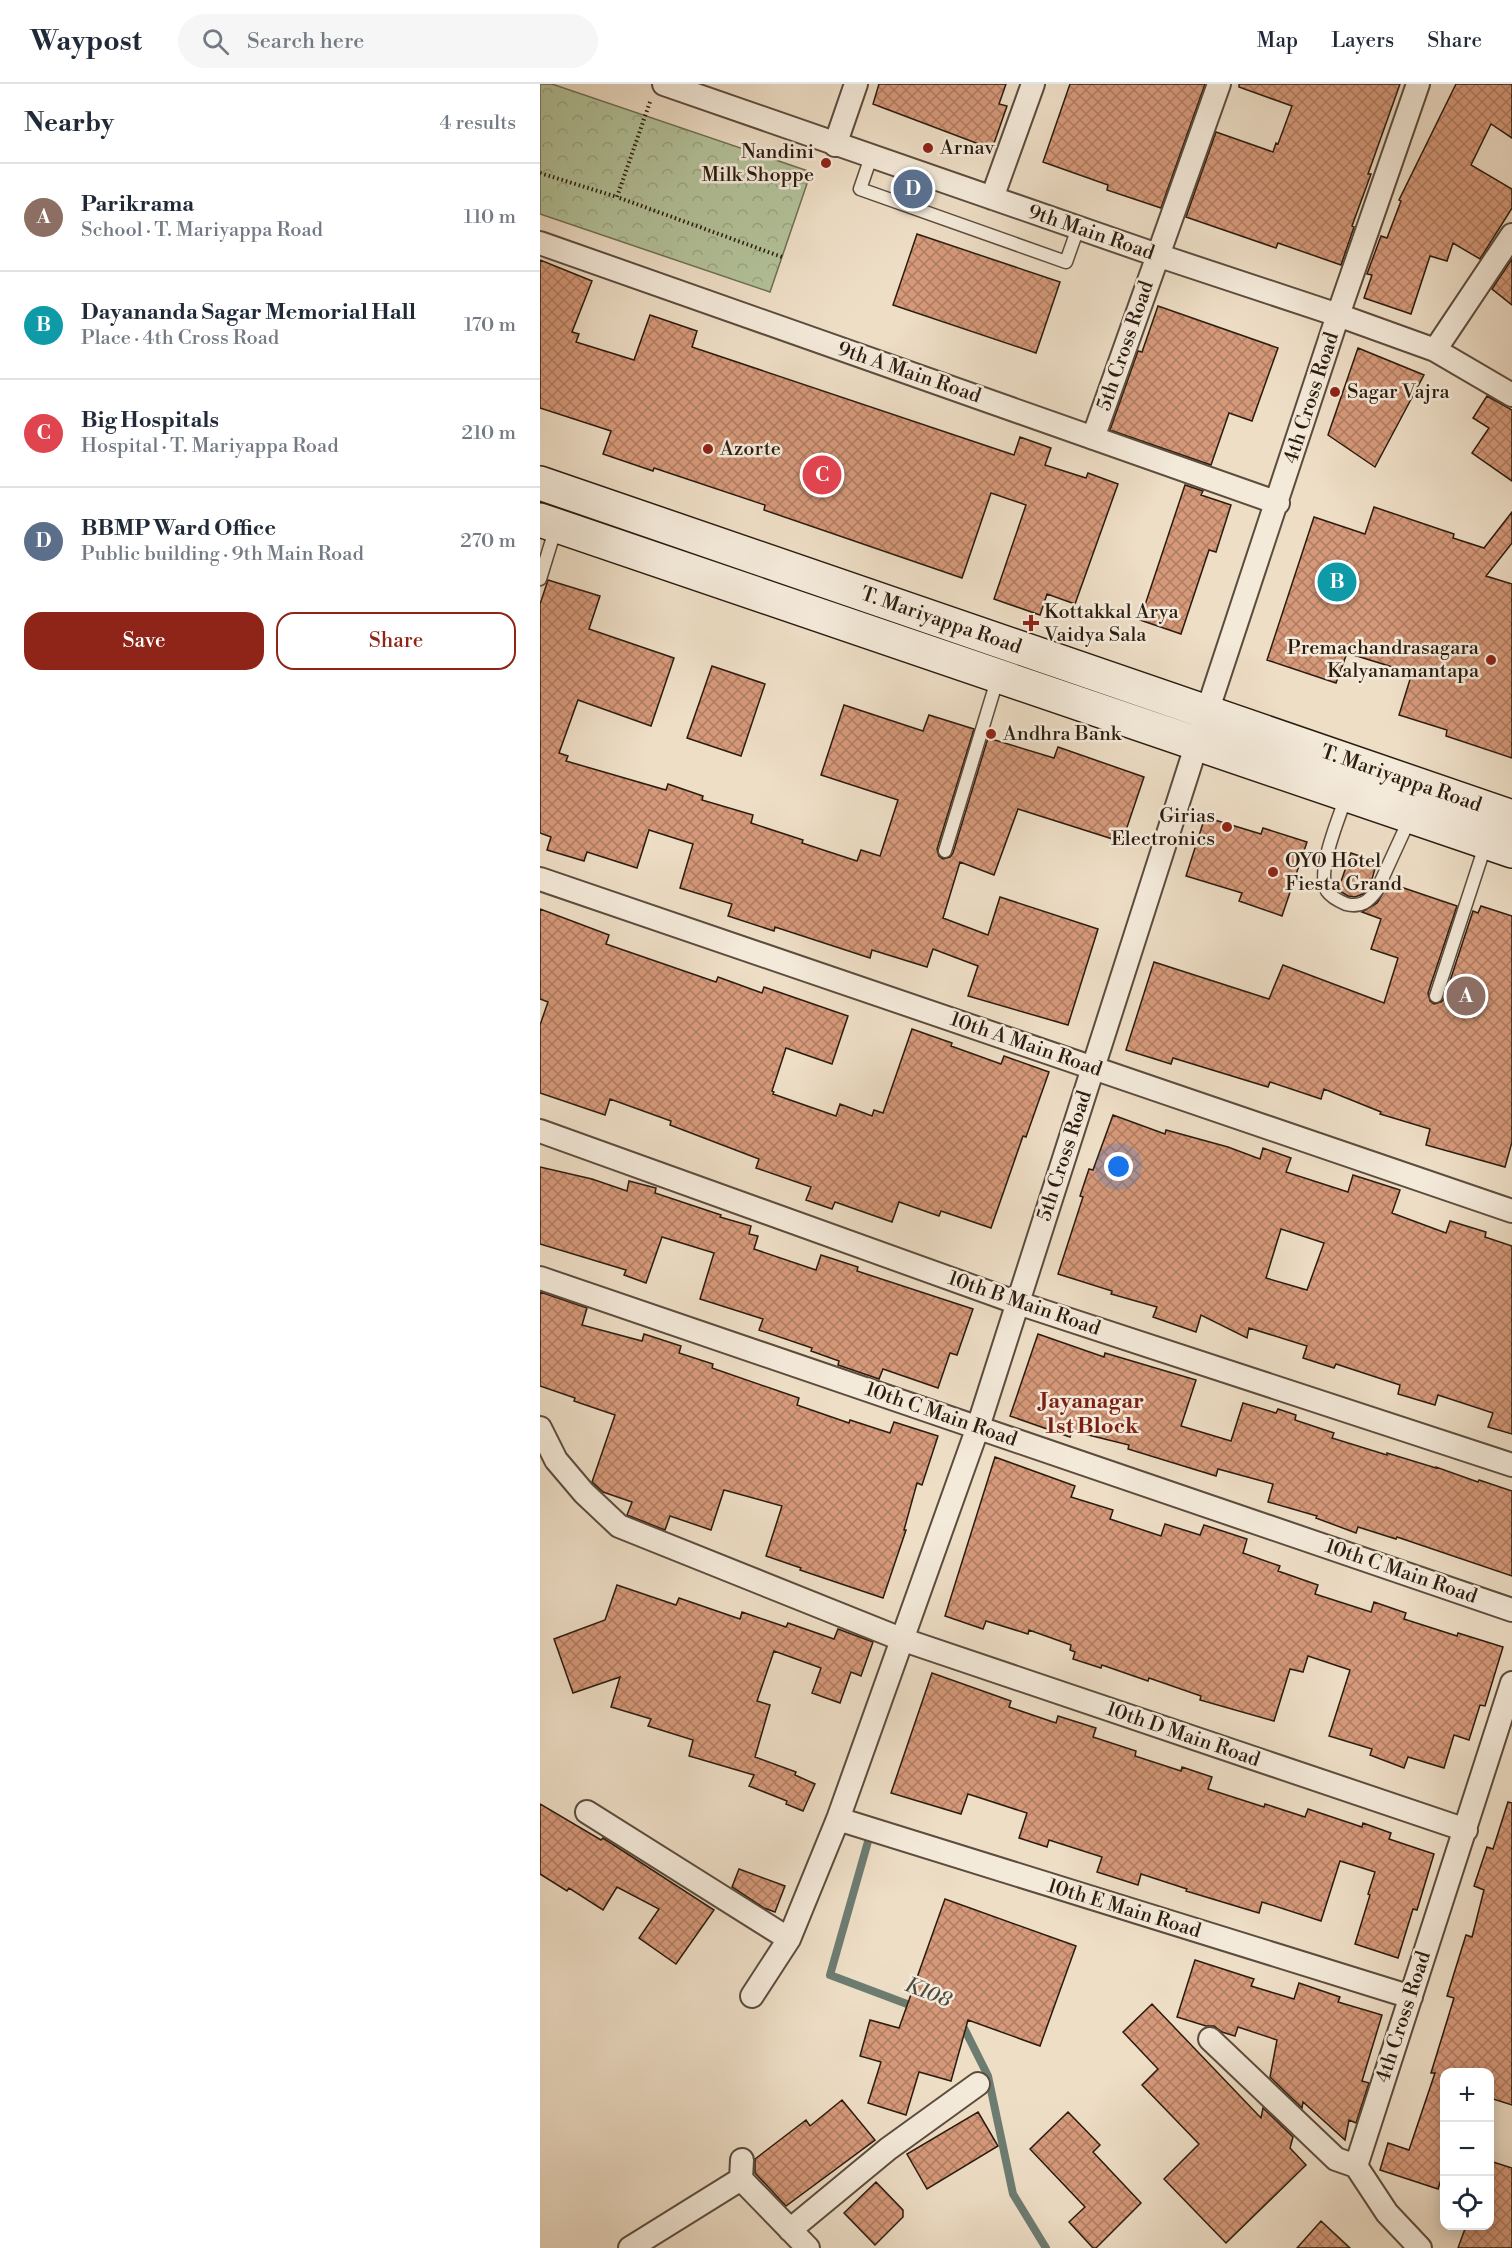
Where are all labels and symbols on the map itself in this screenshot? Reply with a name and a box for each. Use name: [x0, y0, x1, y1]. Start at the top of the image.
place label: Arnav: [939, 136, 996, 161]
place label: Nandini Milk Shoppe: [701, 140, 814, 188]
marker: Arnav: [921, 141, 935, 155]
marker: Nandini Milk Shoppe: [819, 156, 833, 170]
pin: D: [894, 166, 932, 212]
street label: 9th Main Road: [1024, 200, 1158, 267]
street label: 5th Cross Road: [1092, 277, 1160, 414]
street label: 4th Cross Road: [1279, 329, 1345, 467]
street label: 9th A Main Road: [834, 337, 985, 409]
place label: Sagar Vajra: [1347, 380, 1451, 405]
marker: Sagar Vajra: [1328, 385, 1342, 399]
place label: Azorte: [719, 437, 781, 462]
marker: Azorte: [701, 442, 715, 456]
pin: C: [802, 452, 842, 498]
pin: B: [1318, 560, 1356, 604]
street label: T. Mariyappa Road: [857, 582, 1025, 660]
place label: Kottakkal Arya Vaidya Sala: [1043, 600, 1179, 648]
marker: Kottakkal Arya Vaidya Sala: [1022, 614, 1040, 632]
place label: Premachandrasagara Kalyanamantapa: [1287, 636, 1480, 684]
marker: Premachandrasagara Kalyanamantapa: [1484, 653, 1498, 667]
place label: Andhra Bank: [1002, 722, 1123, 747]
marker: Andhra Bank: [984, 727, 998, 741]
street label: T. Mariyappa Road: [1317, 740, 1485, 818]
place label: Girias Electronics: [1111, 804, 1215, 852]
marker: Girias Electronics: [1220, 820, 1234, 834]
place label: OYO Hotel Fiesta Grand: [1285, 849, 1403, 897]
marker: OYO Hotel Fiesta Grand: [1266, 865, 1280, 879]
pin: A: [1446, 974, 1486, 1018]
street label: 10th A Main Road: [947, 1007, 1106, 1083]
street label: 5th Cross Road: [1032, 1087, 1098, 1224]
your location: [1104, 1152, 1133, 1181]
street label: 10th B Main Road: [944, 1266, 1104, 1342]
street label: 10th C Main Road: [862, 1377, 1021, 1453]
district label: Jayanagar 1st Block: [1037, 1388, 1144, 1440]
street label: 10th C Main Road: [1322, 1534, 1481, 1610]
street label: 10th D Main Road: [1103, 1697, 1264, 1773]
street label: 10th E Main Road: [1044, 1874, 1204, 1944]
street label: 4th Cross Road: [1371, 1948, 1437, 2086]
water label: K108: [901, 1972, 955, 2014]

